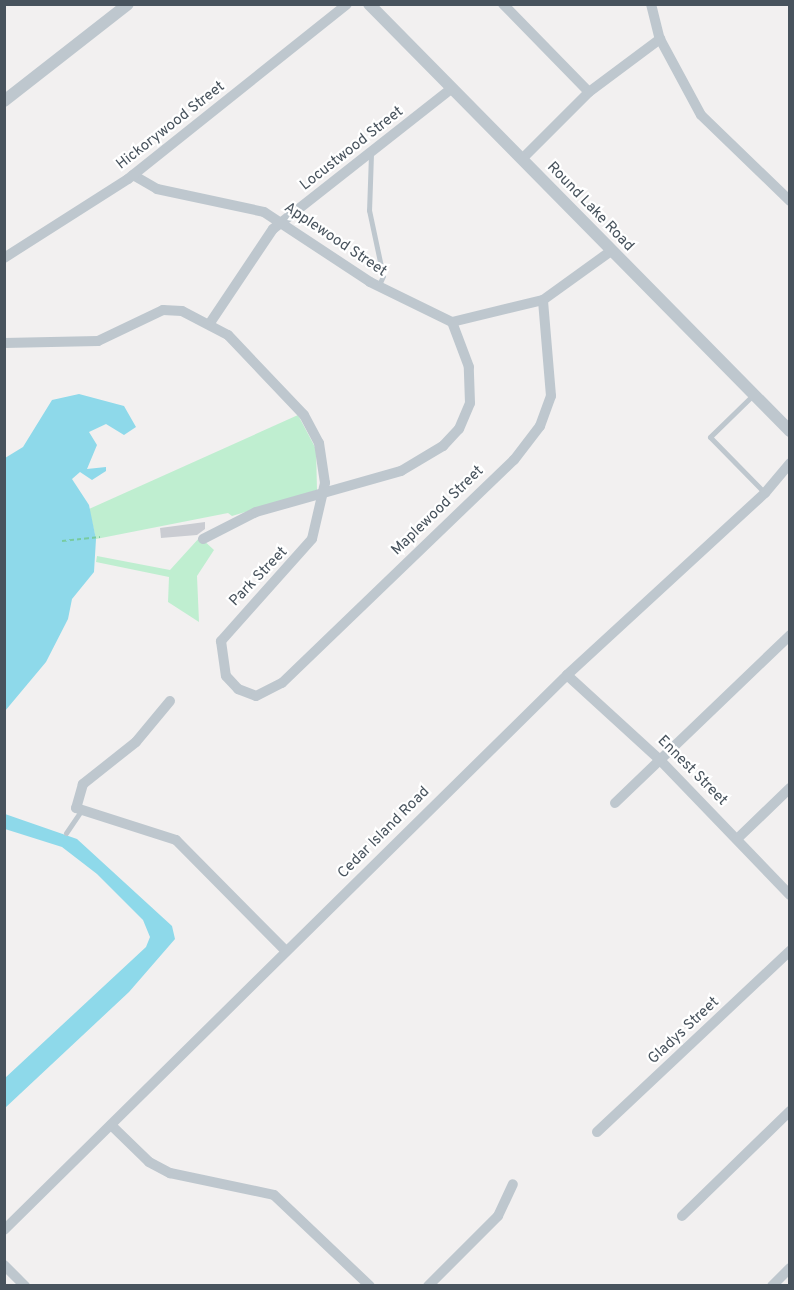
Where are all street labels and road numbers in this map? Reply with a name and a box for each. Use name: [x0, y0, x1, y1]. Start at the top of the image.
street label: Hickorywood Street: [113, 78, 229, 174]
street label: Locustwood Street: [297, 103, 407, 195]
street label: Round Lake Road: [543, 159, 637, 255]
street label: Applewood Street: [280, 199, 390, 281]
street label: Maplewood Street: [388, 462, 488, 560]
street label: Park Street: [226, 543, 292, 611]
street label: Ennest Street: [653, 732, 731, 810]
street label: Cedar Island Road: [334, 783, 434, 883]
street label: Gladys Street: [645, 994, 723, 1068]

